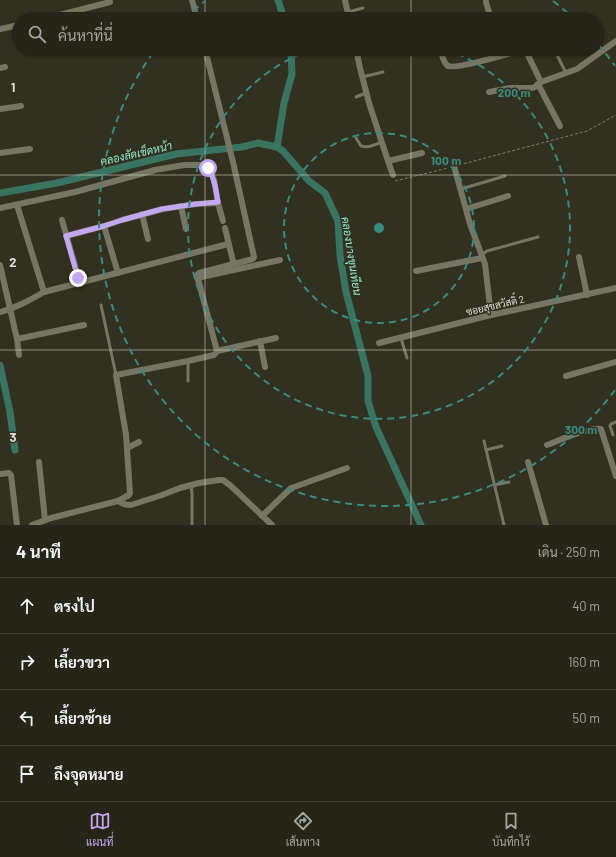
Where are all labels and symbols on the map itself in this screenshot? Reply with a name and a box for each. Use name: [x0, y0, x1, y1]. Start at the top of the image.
text: 1: [11, 79, 15, 95]
text: 200 m: [498, 85, 530, 99]
water label: คลองลัดเช็ดหน้า: [98, 136, 173, 168]
text: 100 m: [431, 153, 461, 167]
route start: [199, 159, 217, 177]
water label: คลองบางขุนเทียน: [336, 216, 366, 297]
centre of rings: [372, 221, 386, 235]
text: 2: [9, 254, 17, 270]
route end: [69, 269, 87, 287]
street label: ซอยสุขสวัสดิ์ 2: [464, 290, 526, 319]
text: 300 m: [565, 422, 597, 436]
text: 3: [9, 429, 17, 445]

